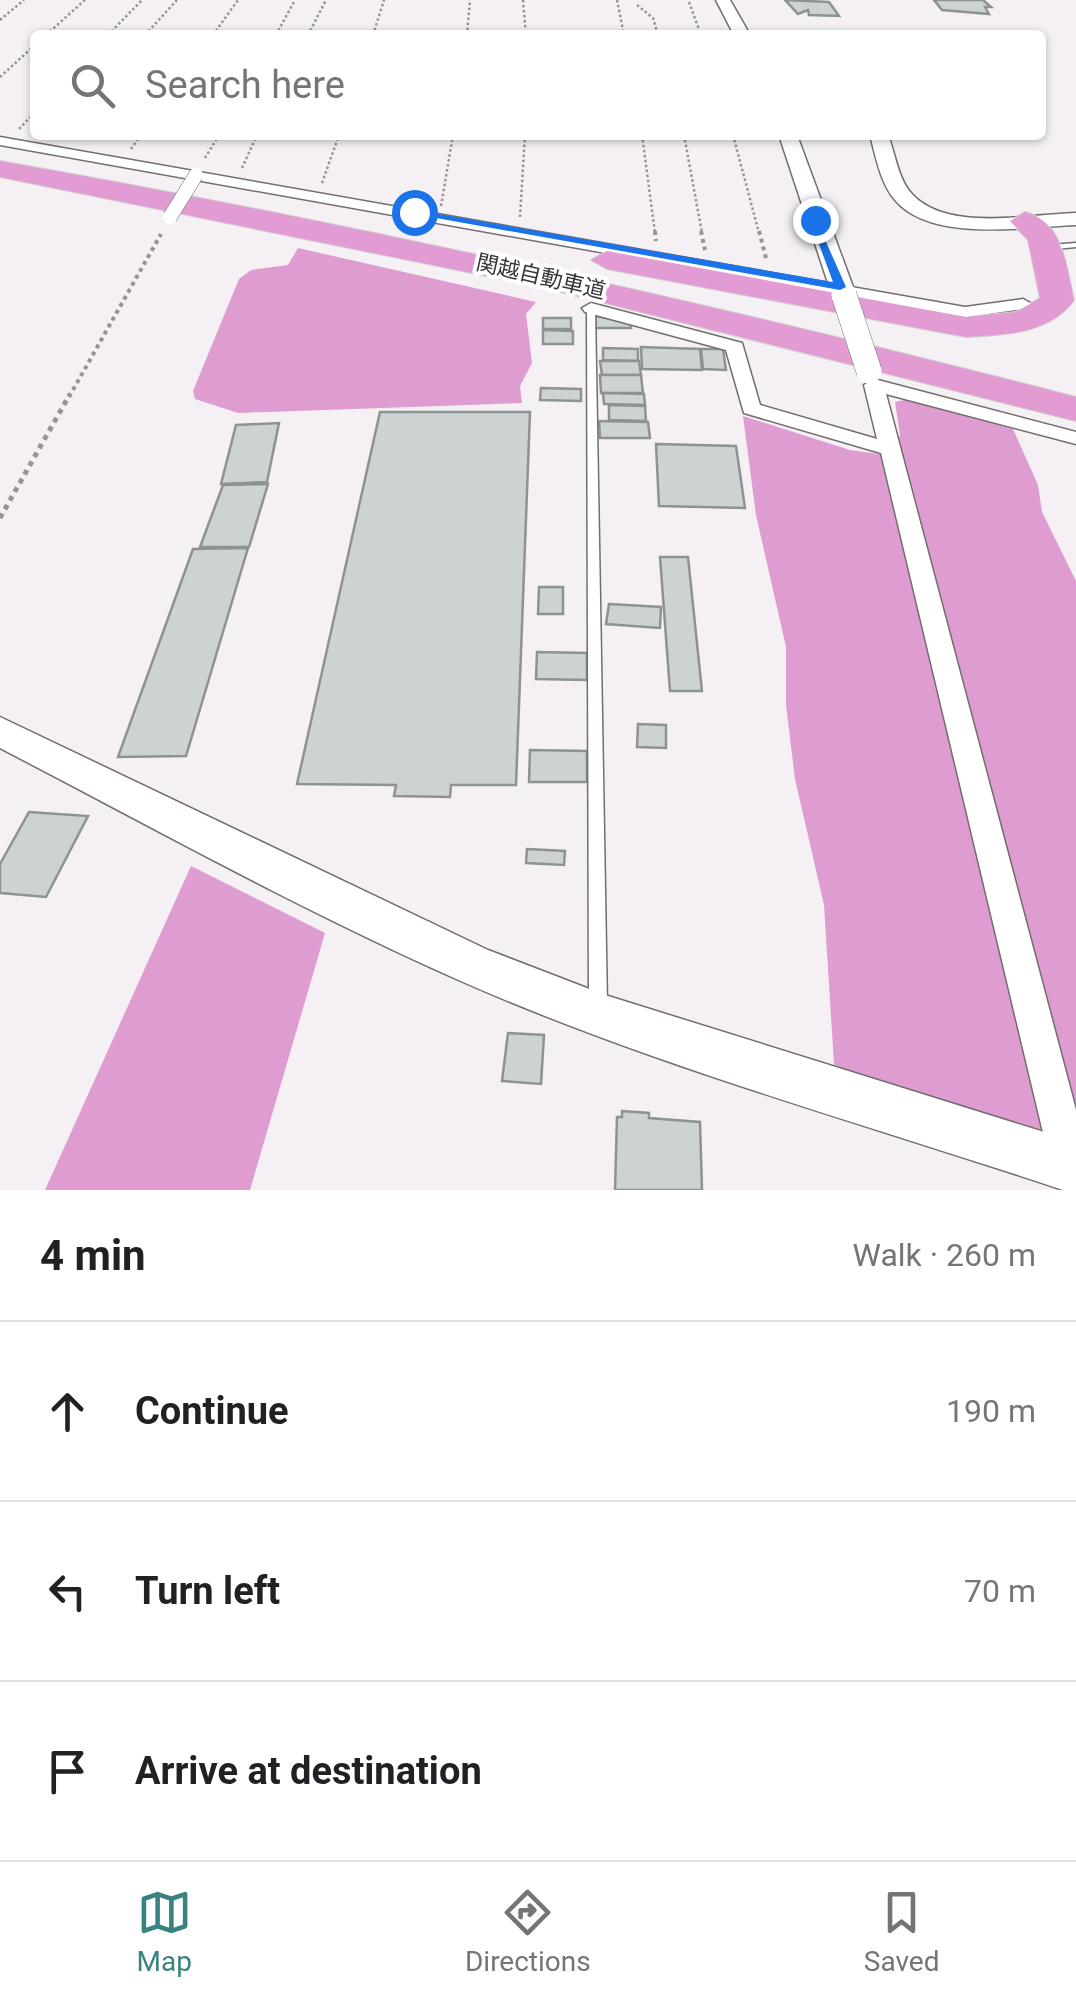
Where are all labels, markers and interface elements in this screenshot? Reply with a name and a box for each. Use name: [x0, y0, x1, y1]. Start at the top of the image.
search box: [30, 30, 1046, 140]
icon: search: [65, 58, 120, 113]
text: Search here: [145, 63, 345, 107]
route start: [392, 190, 438, 236]
route end: [793, 198, 839, 244]
street label: 関越自動車道: [474, 249, 608, 304]
text: 4 min: [40, 1231, 146, 1280]
text: Walk · 260 m: [853, 1236, 1036, 1274]
icon: ahead: [40, 1384, 95, 1439]
text: Continue: [135, 1389, 289, 1433]
text: 190 m: [946, 1392, 1036, 1430]
icon: left: [40, 1564, 95, 1619]
text: Turn left: [135, 1569, 280, 1613]
text: 70 m: [964, 1572, 1036, 1610]
icon: arrive: [40, 1744, 95, 1799]
text: Arrive at destination: [135, 1749, 482, 1793]
tab: Map: [137, 1885, 192, 1978]
tab: Directions: [465, 1885, 591, 1978]
tab: Saved: [864, 1885, 939, 1978]

